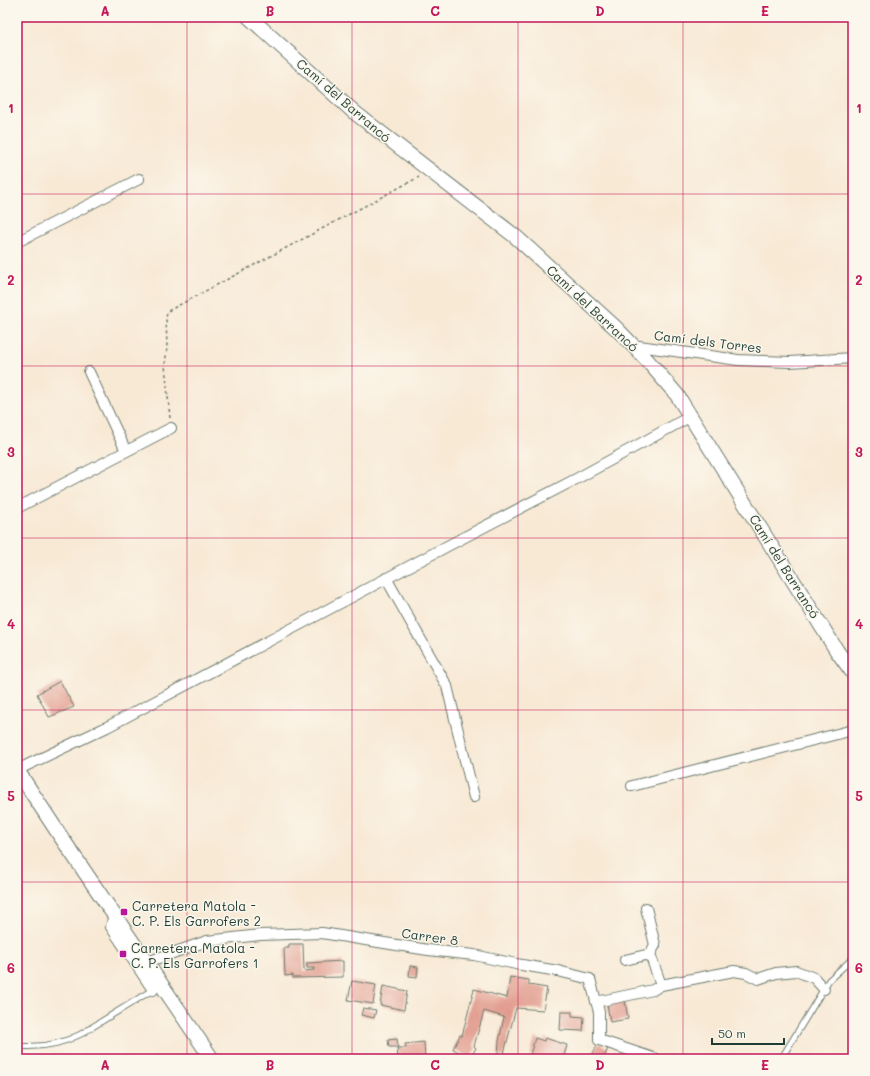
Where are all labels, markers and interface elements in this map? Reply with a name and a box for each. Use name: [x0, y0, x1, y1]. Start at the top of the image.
text: A: [100, 2, 110, 19]
text: B: [266, 2, 275, 19]
text: C: [430, 2, 440, 19]
text: D: [595, 2, 605, 19]
text: E: [761, 2, 769, 19]
street label: Camí del Barrancó: [293, 54, 395, 146]
text: 1: [8, 99, 14, 116]
text: 1: [856, 99, 862, 116]
street label: Camí del Barrancó: [543, 261, 643, 355]
text: 2: [7, 271, 15, 288]
text: 2: [855, 271, 863, 288]
street label: Camí dels Torres: [653, 326, 763, 356]
text: 3: [7, 443, 15, 460]
text: 3: [855, 443, 863, 460]
street label: Camí del Barrancó: [746, 511, 824, 621]
text: 4: [7, 615, 15, 632]
text: 4: [855, 615, 863, 632]
text: 5: [7, 787, 15, 804]
text: 5: [855, 787, 863, 804]
place label: Carretera Matola - C. P. Els Garrofers 2: [132, 897, 261, 929]
marker: Carretera Matola - C. P. Els Garrofers 2: [119, 907, 129, 917]
street label: Carrer 8: [401, 924, 460, 948]
place label: Carretera Matola - C. P. Els Garrofers 1: [131, 939, 259, 971]
marker: Carretera Matola - C. P. Els Garrofers 1: [118, 949, 128, 959]
text: 6: [7, 959, 15, 976]
text: 6: [855, 959, 863, 976]
scale bar: [712, 1020, 784, 1046]
text: 50 m: [718, 1025, 746, 1041]
text: A: [100, 1056, 110, 1073]
text: B: [266, 1056, 275, 1073]
text: C: [430, 1056, 440, 1073]
text: D: [595, 1056, 605, 1073]
text: E: [761, 1056, 769, 1073]

